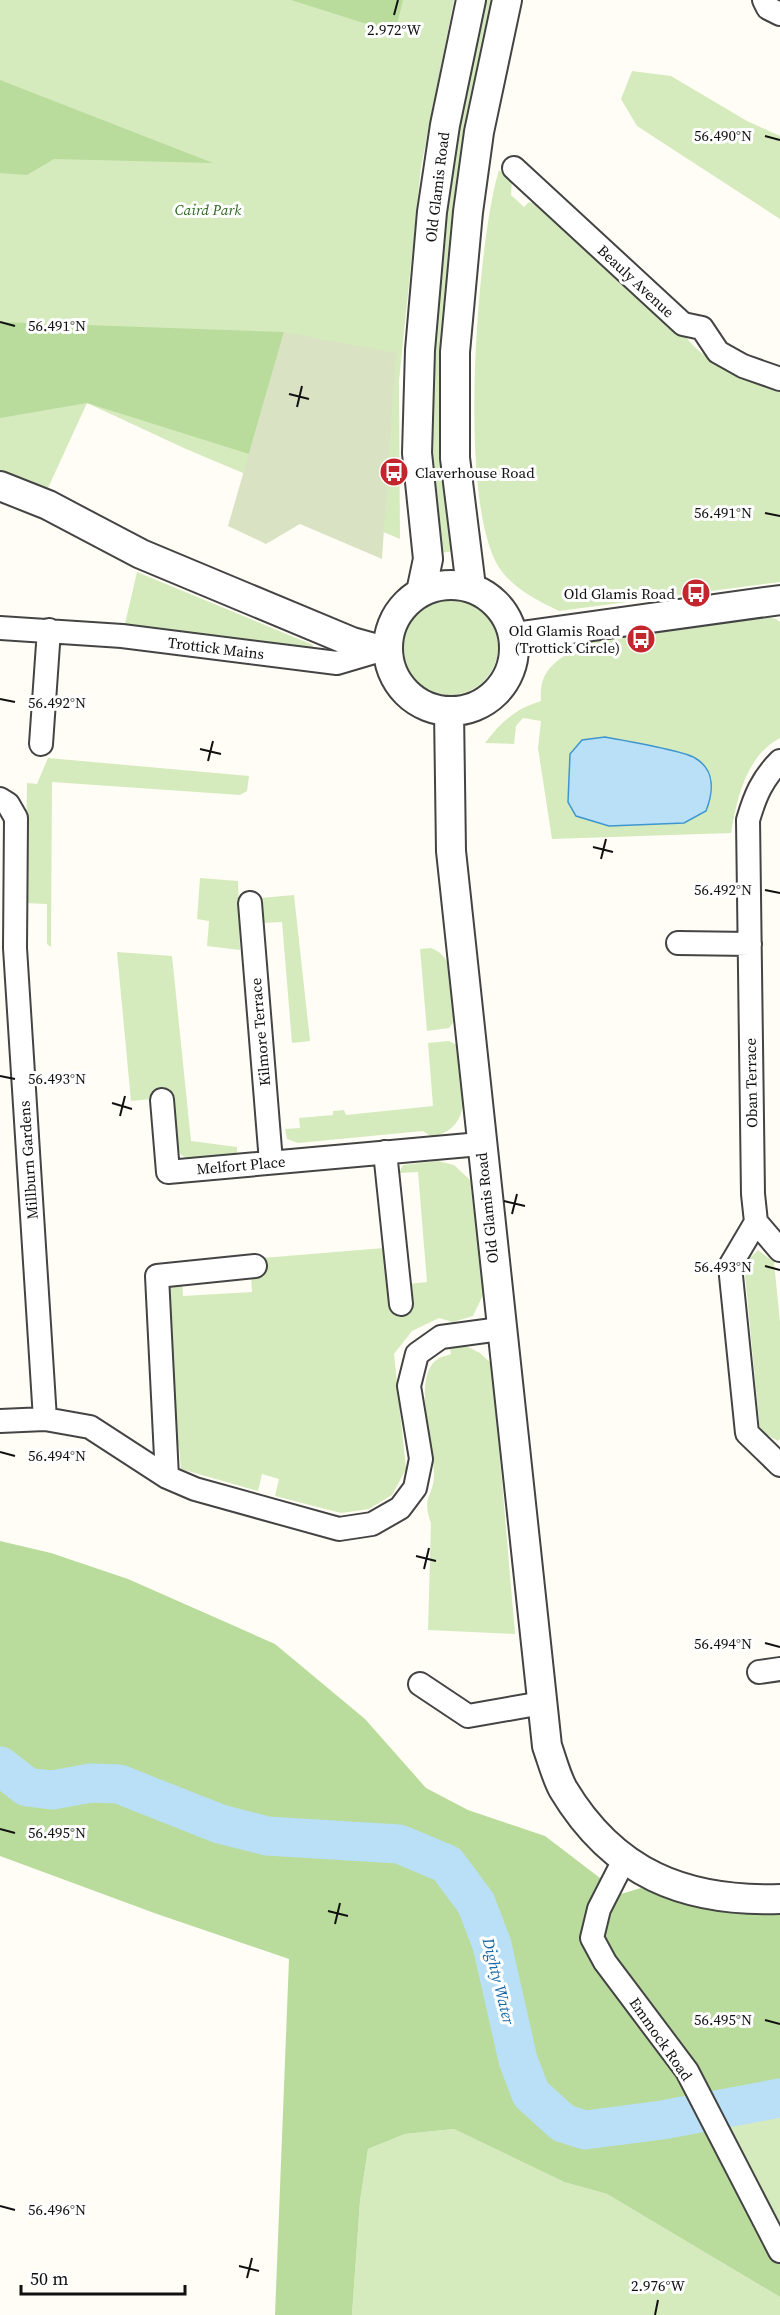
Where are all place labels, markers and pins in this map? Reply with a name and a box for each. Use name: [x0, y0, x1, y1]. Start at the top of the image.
bus stop icon: Claverhouse Road: [378, 456, 410, 488]
place label: Claverhouse Road: [415, 462, 535, 483]
bus stop icon: Old Glamis Road: [680, 577, 712, 609]
place label: Old Glamis Road: [564, 583, 675, 604]
place label: Old Glamis Road (Trottick Circle): [509, 620, 620, 658]
bus stop icon: Old Glamis Road (Trottick Circle): [625, 623, 657, 655]

